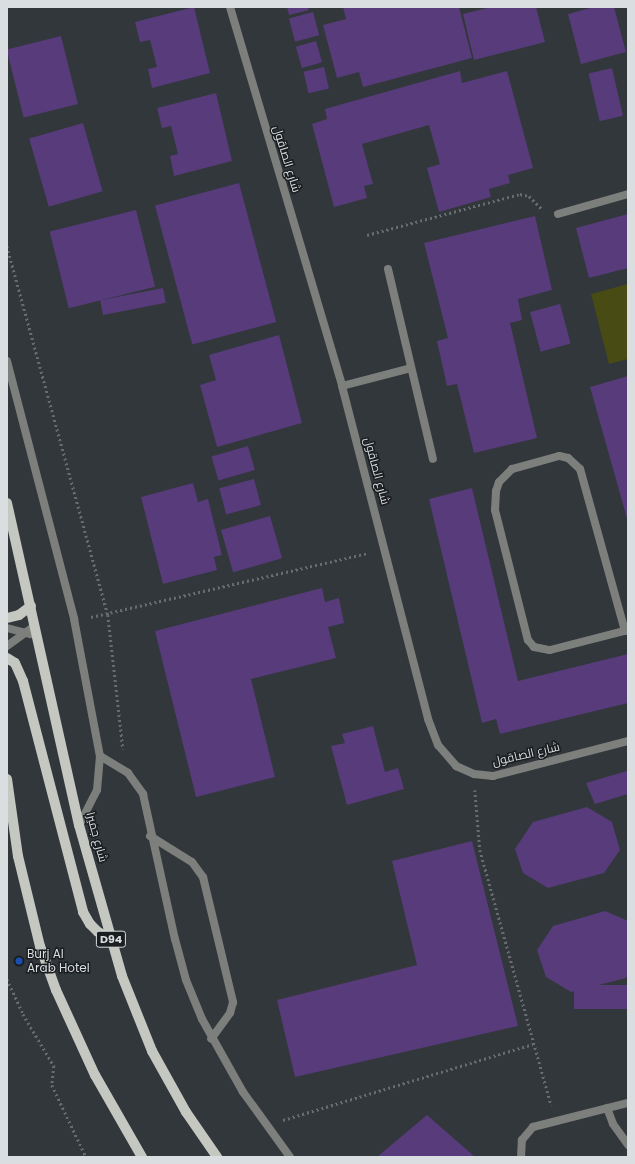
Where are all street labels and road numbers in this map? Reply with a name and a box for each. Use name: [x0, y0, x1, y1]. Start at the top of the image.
street label: شارع الصاقول: [270, 124, 304, 194]
street label: شارع الصاقول: [361, 436, 393, 506]
street label: شارع الصاقول: [491, 739, 561, 769]
street label: شارع جميرا: [83, 810, 111, 864]
road number: D94: [95, 930, 127, 948]

